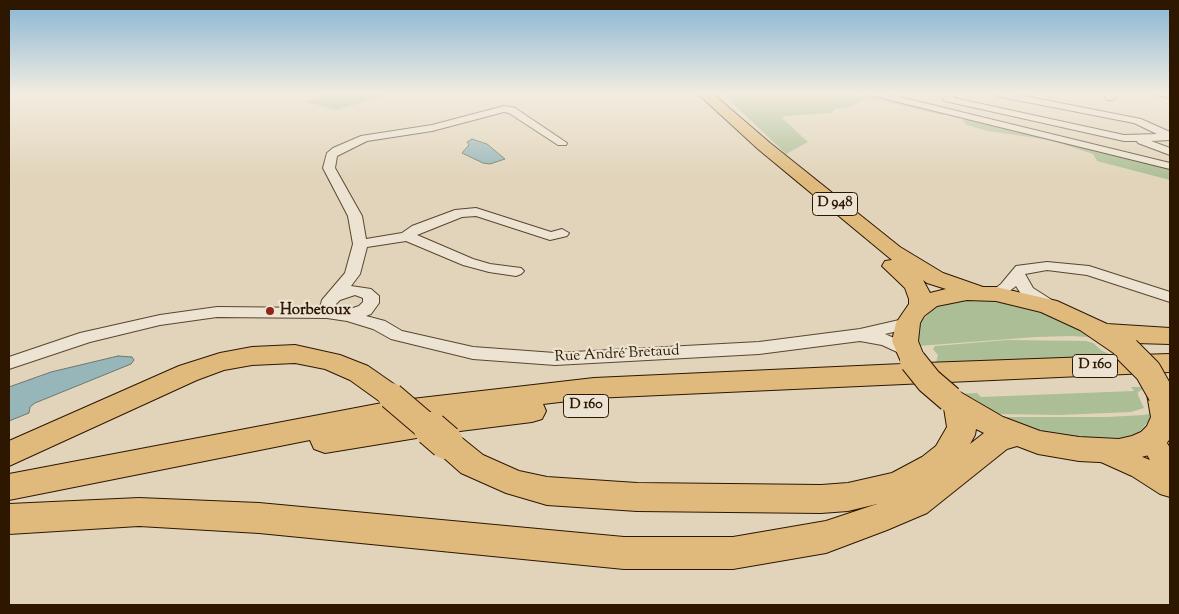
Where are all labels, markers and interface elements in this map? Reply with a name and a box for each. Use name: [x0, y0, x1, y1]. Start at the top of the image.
road number: D 948: [812, 192, 858, 215]
place label: Horbetoux: [280, 302, 351, 320]
marker: Horbetoux: [264, 305, 276, 317]
street label: Rue André Bretaud: [554, 343, 680, 367]
road number: D 160: [1072, 354, 1118, 378]
road number: D 160: [564, 394, 608, 418]

